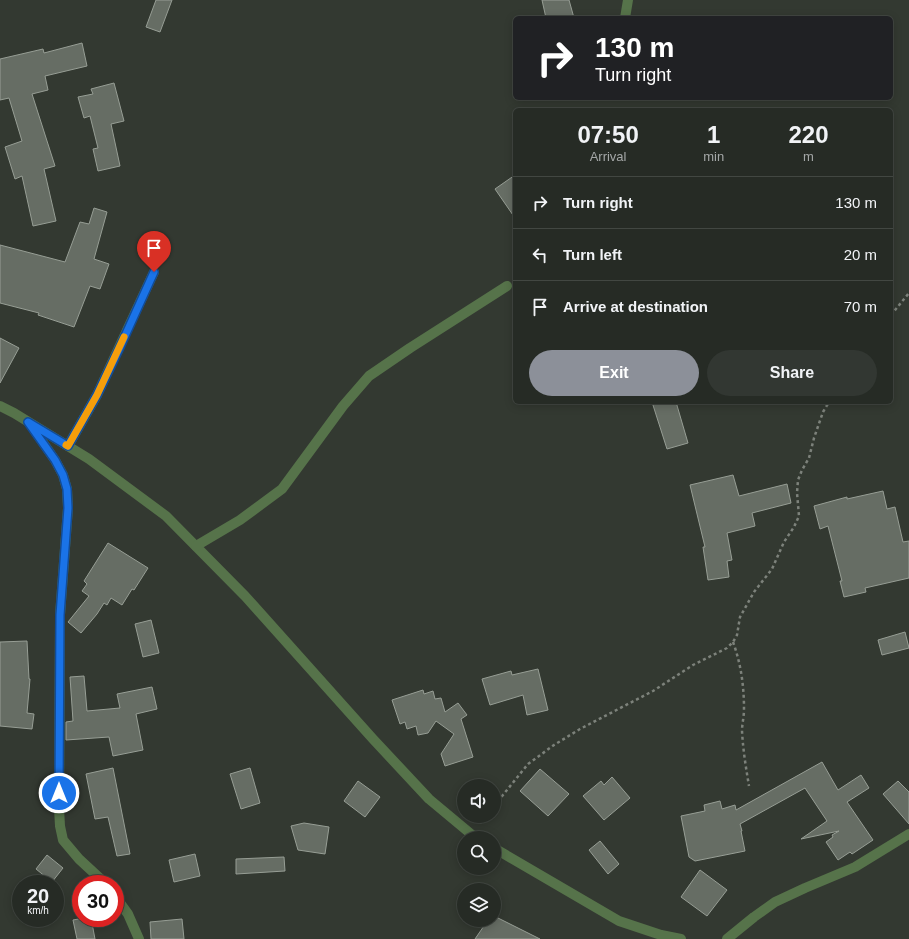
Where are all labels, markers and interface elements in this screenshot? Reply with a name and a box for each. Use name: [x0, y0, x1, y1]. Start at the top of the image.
icon: right: [529, 32, 581, 84]
text: 130 m: [595, 32, 674, 63]
text: Turn right: [595, 65, 671, 85]
text: 07:50: [577, 121, 639, 148]
text: 1: [707, 121, 720, 148]
text: 220: [789, 121, 829, 148]
text: Arrival: [590, 149, 627, 164]
text: min: [703, 149, 724, 164]
text: m: [803, 149, 814, 164]
icon: right: [529, 192, 551, 214]
text: Turn right: [563, 194, 633, 211]
text: 130 m: [835, 194, 877, 211]
pin: [137, 231, 171, 272]
icon: arrive: [143, 237, 165, 259]
icon: left: [529, 244, 551, 266]
text: Turn left: [563, 246, 622, 263]
text: 20 m: [844, 246, 877, 263]
icon: arrive: [529, 296, 551, 318]
text: Arrive at destination: [563, 298, 708, 315]
text: 70 m: [844, 298, 877, 315]
button: Exit: [529, 350, 699, 396]
button: Share: [707, 350, 877, 396]
position arrow: [38, 772, 80, 814]
map controls: [457, 779, 501, 927]
button: sound: [457, 779, 501, 823]
button: search: [457, 831, 501, 875]
speed limit sign: 30: [72, 875, 124, 927]
button: layers: [457, 883, 501, 927]
text: 20: [27, 885, 49, 907]
text: km/h: [27, 905, 49, 916]

